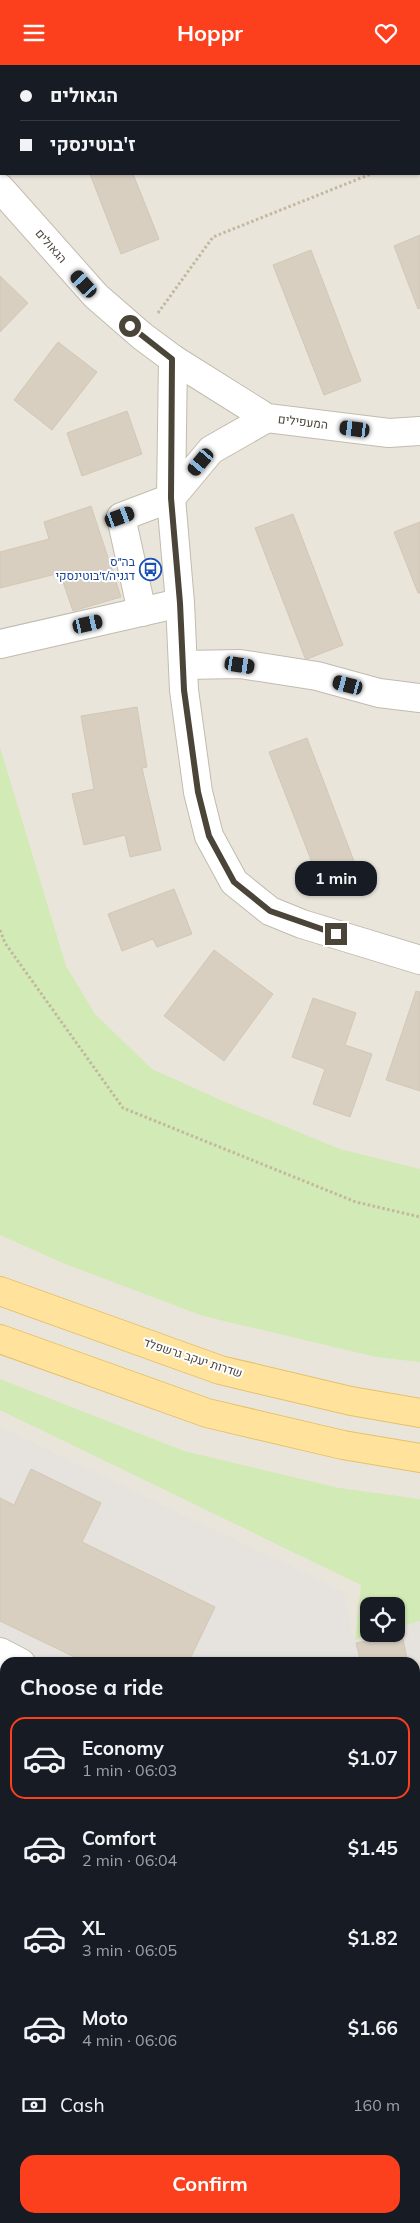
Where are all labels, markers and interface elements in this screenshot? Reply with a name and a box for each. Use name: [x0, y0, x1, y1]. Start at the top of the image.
icon: menu: [20, 19, 48, 47]
text: Hoppr: [177, 19, 243, 47]
icon: heart: [372, 19, 400, 47]
text: הגאולים: [50, 83, 118, 107]
text: ז'בוטינסקי: [50, 132, 135, 156]
street label: הגאולים: [32, 226, 70, 266]
car: [68, 268, 99, 300]
route start: [119, 315, 141, 337]
street label: המעפילים: [277, 411, 329, 432]
car: [339, 420, 370, 438]
car: [185, 446, 216, 478]
car: [103, 505, 136, 529]
place label: בה״ס דגניה/ז׳בוטינסקי: [55, 554, 136, 583]
bus stop icon: בה״ס דגניה/ז׳בוטינסקי: [139, 557, 163, 581]
car: [71, 613, 104, 635]
car: [224, 655, 255, 675]
car: [331, 674, 364, 696]
callout: 1 min: [295, 861, 377, 897]
text: 1 min: [315, 868, 357, 888]
route end: [325, 923, 347, 945]
street label: שדרות יעקב גרשפלד: [142, 1334, 245, 1381]
map controls: [360, 1597, 405, 1642]
button: locate: [360, 1597, 405, 1642]
text: Choose a ride: [20, 1673, 163, 1701]
icon: car: [22, 1736, 67, 1781]
text: Economy: [82, 1736, 164, 1760]
text: $1.07: [348, 1746, 398, 1770]
text: 1 min · 06:03: [82, 1760, 177, 1780]
icon: car: [22, 1826, 67, 1871]
text: Comfort: [82, 1826, 156, 1850]
text: $1.45: [348, 1836, 398, 1860]
text: 2 min · 06:04: [82, 1850, 177, 1870]
icon: car: [22, 1916, 67, 1961]
text: XL: [82, 1916, 105, 1940]
text: $1.82: [348, 1926, 398, 1950]
text: 3 min · 06:05: [82, 1940, 177, 1960]
icon: car: [22, 2006, 67, 2051]
text: Moto: [82, 2006, 128, 2030]
text: $1.66: [348, 2016, 398, 2040]
text: 4 min · 06:06: [82, 2030, 177, 2050]
icon: cash: [20, 2091, 48, 2119]
text: Cash: [60, 2093, 105, 2117]
text: 160 m: [353, 2095, 400, 2115]
button: Confirm: [20, 2155, 400, 2213]

